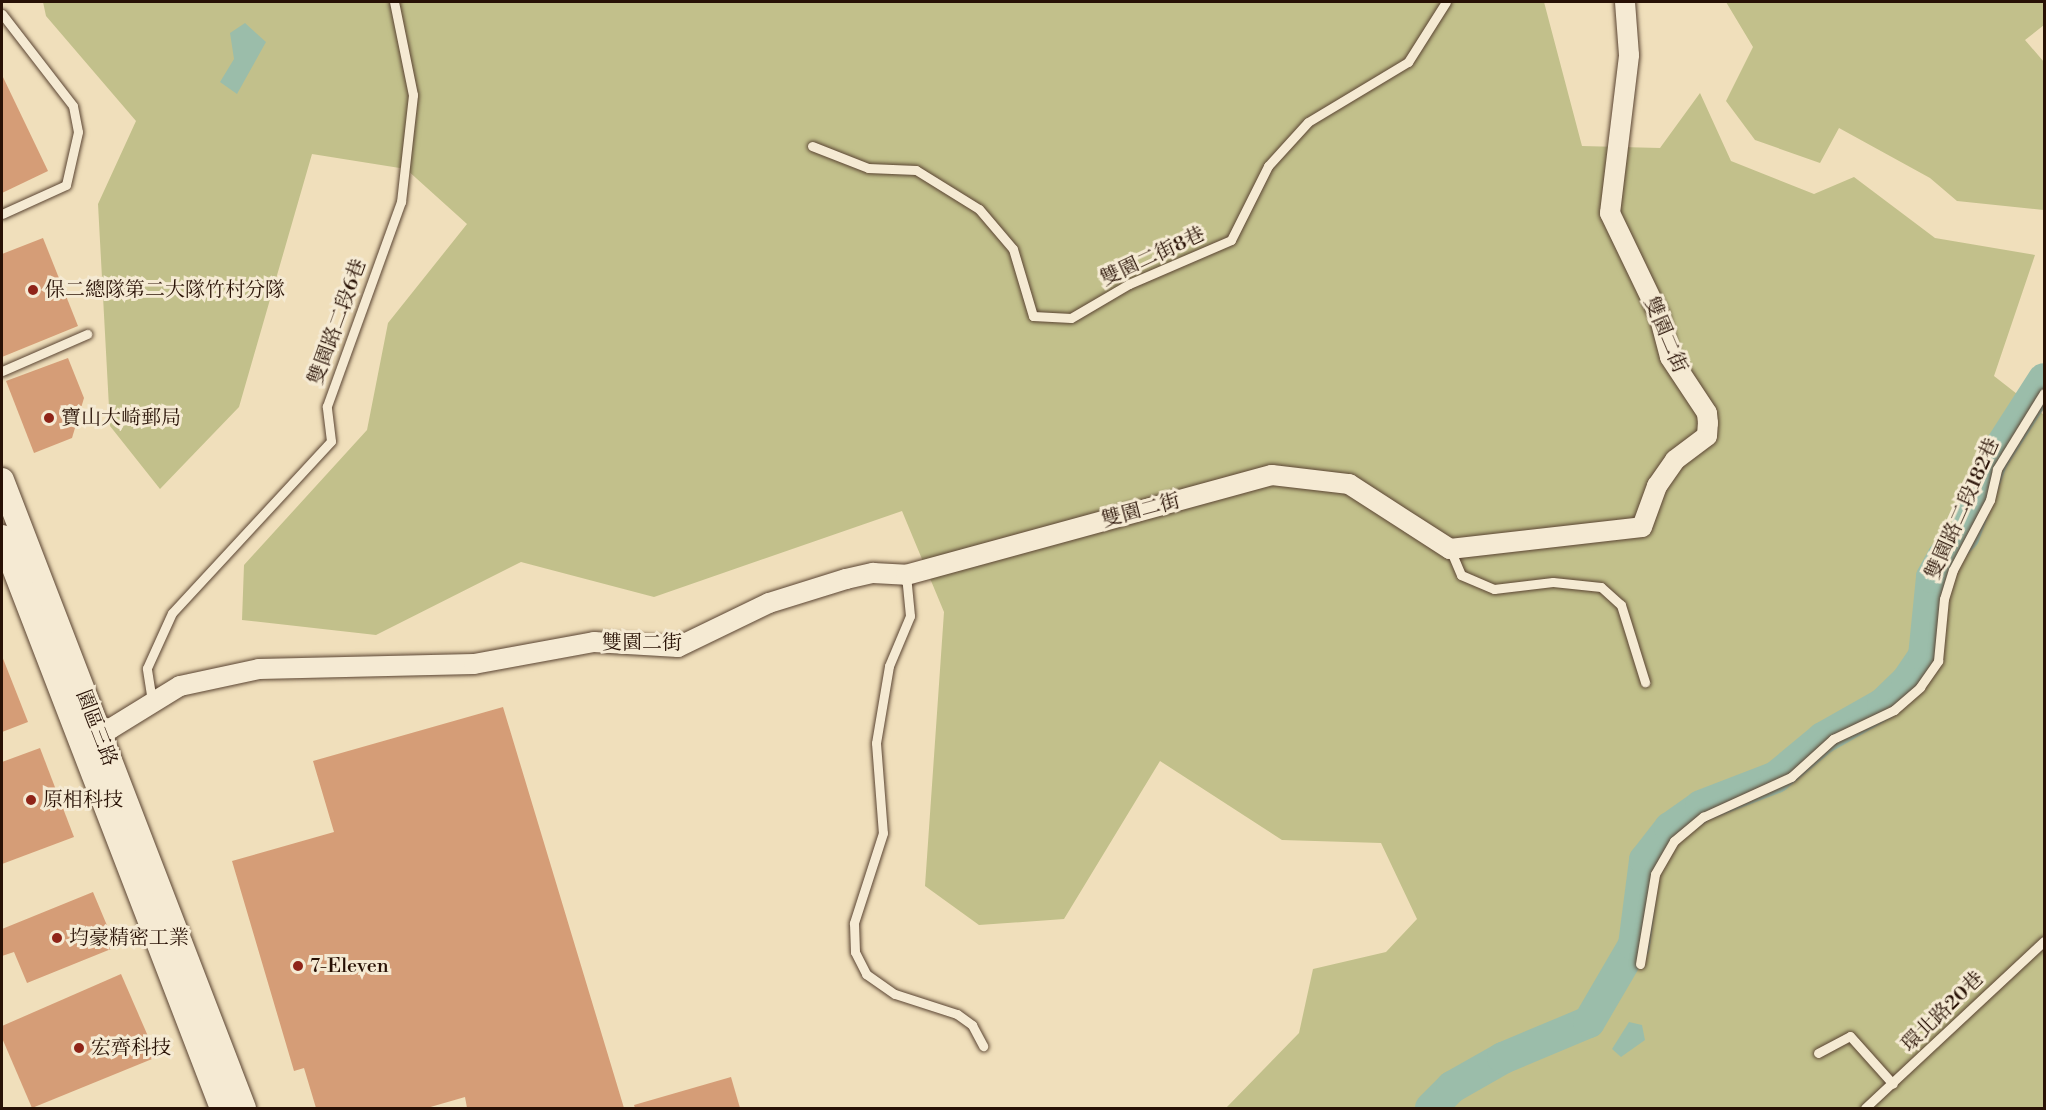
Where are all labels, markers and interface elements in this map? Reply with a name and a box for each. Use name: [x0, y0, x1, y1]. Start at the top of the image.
street label: 雙園二街8巷: [1097, 222, 1209, 292]
street label: 雙園路二段6巷: [304, 256, 372, 388]
place label: 保二總隊第二大隊竹村分隊: [45, 278, 285, 302]
marker: 保二總隊第二大隊竹村分隊: [26, 283, 40, 297]
street label: 雙園二街: [1638, 293, 1692, 377]
place label: 寶山大崎郵局: [61, 406, 181, 430]
marker: 寶山大崎郵局: [42, 411, 56, 425]
street label: 雙園路二段182巷: [1921, 435, 2005, 583]
street label: 雙園二街: [1099, 489, 1183, 533]
street label: 雙園二街: [602, 631, 682, 655]
street label: 園區三路: [70, 686, 122, 770]
place label: 原相科技: [43, 788, 123, 812]
marker: 原相科技: [24, 793, 38, 807]
place label: 均豪精密工業: [69, 926, 189, 950]
marker: 均豪精密工業: [50, 931, 64, 945]
place label: 7-Eleven: [310, 954, 389, 978]
marker: 7-Eleven: [291, 959, 305, 973]
street label: 環北路20巷: [1897, 967, 1989, 1057]
place label: 宏齊科技: [91, 1036, 171, 1060]
marker: 宏齊科技: [72, 1041, 86, 1055]

